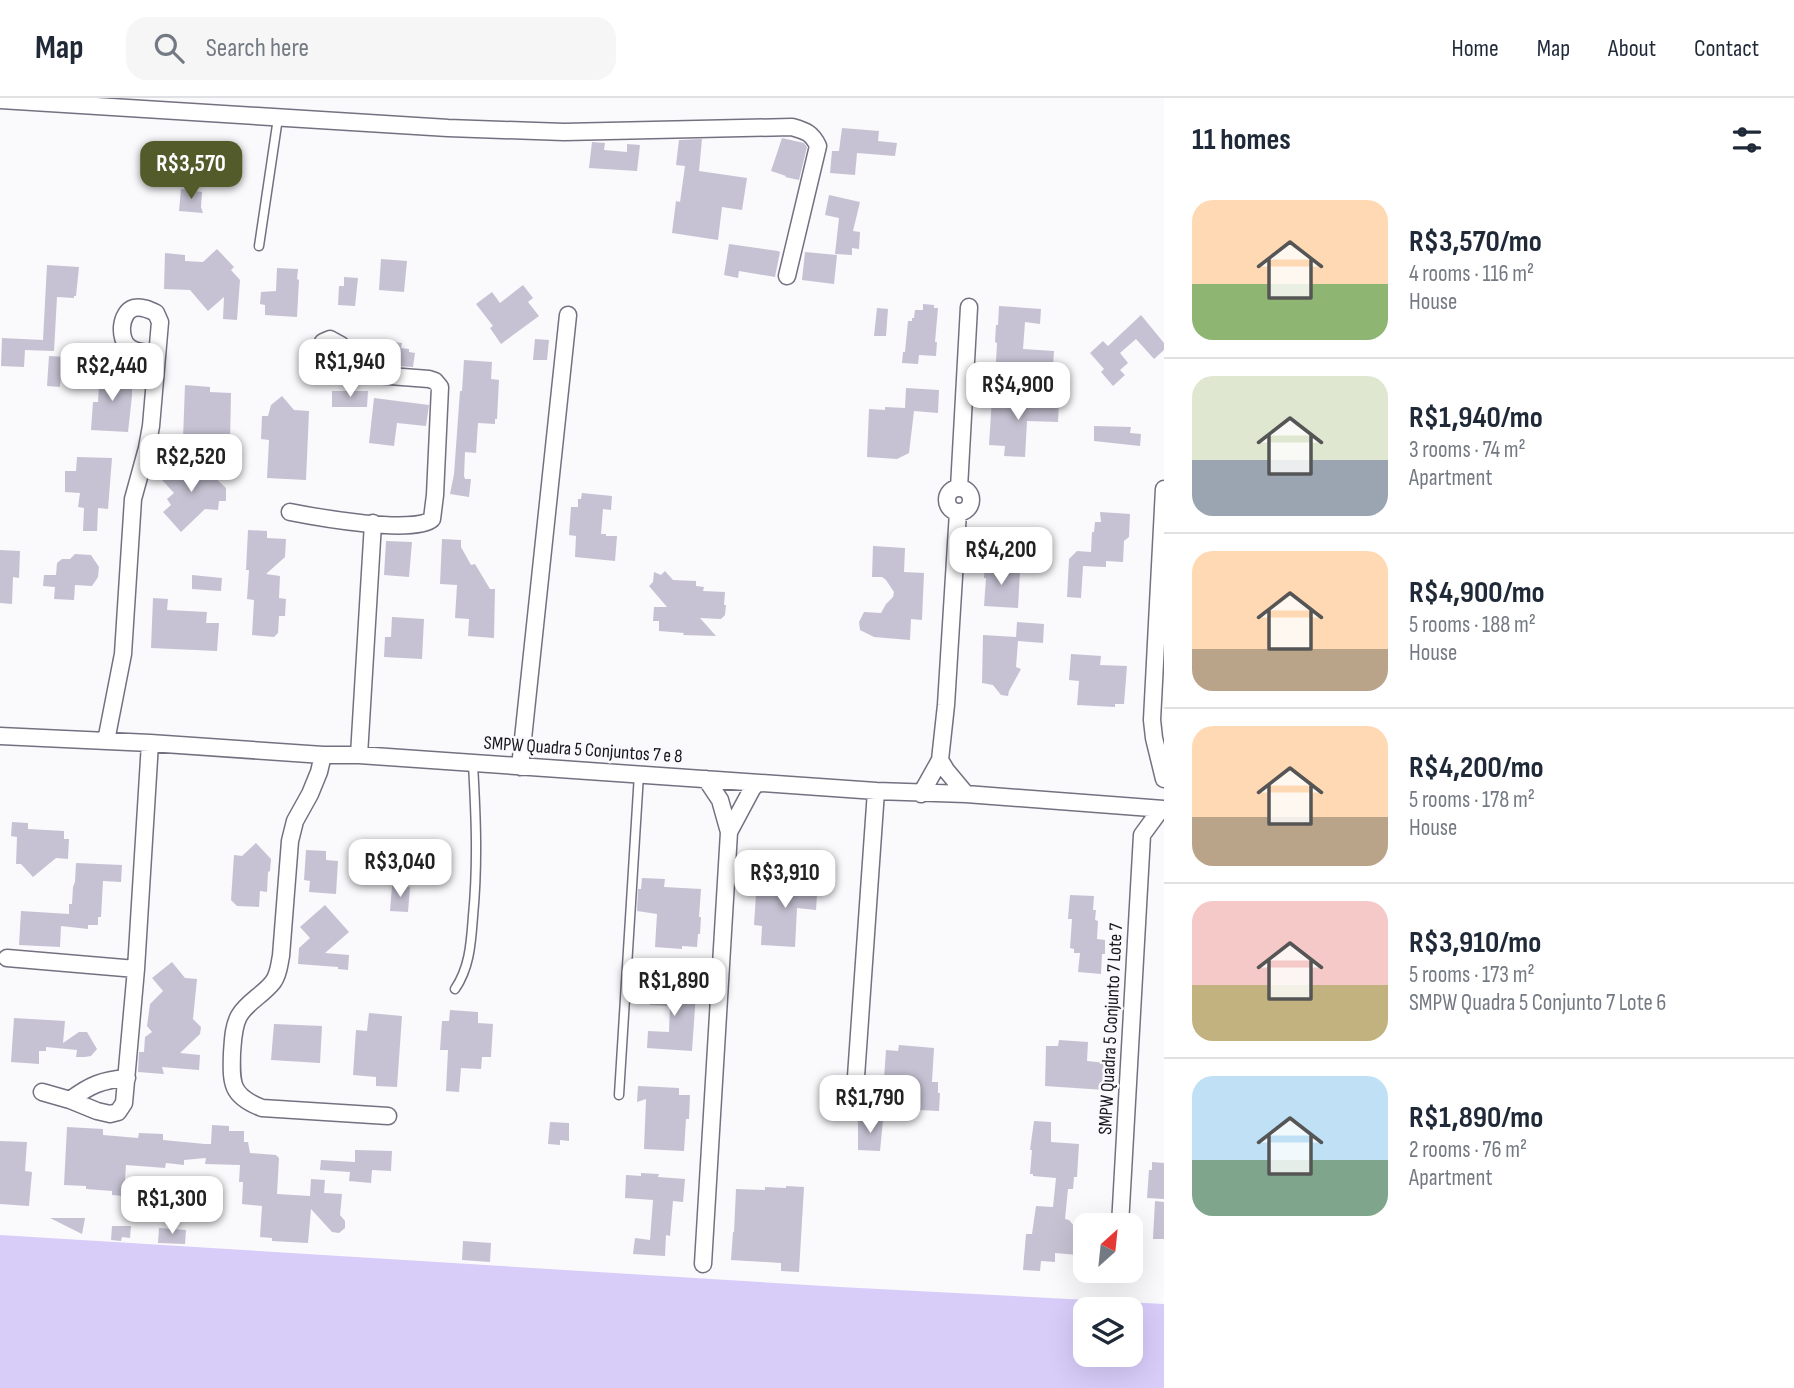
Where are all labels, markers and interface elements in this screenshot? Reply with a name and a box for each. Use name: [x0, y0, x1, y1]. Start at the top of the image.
search box: [126, 17, 616, 80]
text: Map: [35, 28, 84, 68]
icon: search: [150, 29, 188, 67]
text: Search here: [206, 33, 309, 64]
text: Home: [1451, 34, 1499, 63]
text: Map: [1537, 34, 1570, 63]
text: About: [1608, 34, 1656, 63]
text: Contact: [1694, 34, 1759, 63]
icon: filters: [1728, 121, 1766, 159]
text: 11 homes: [1192, 122, 1291, 158]
pin: R$3,570: [126, 141, 256, 201]
text: R$3,570: [156, 150, 226, 178]
text: R$3,570/mo: [1409, 224, 1542, 260]
icon: home: [1248, 228, 1332, 312]
text: 4 rooms · 116 m²: [1409, 260, 1534, 288]
text: House: [1409, 288, 1457, 316]
pin: R$1,940: [285, 340, 415, 399]
pin: R$2,440: [47, 344, 177, 403]
text: R$1,940: [315, 348, 385, 376]
text: R$2,440: [76, 352, 148, 380]
pin: R$4,900: [953, 362, 1083, 422]
text: R$4,900: [982, 371, 1054, 399]
text: R$1,940/mo: [1409, 400, 1543, 436]
icon: home: [1248, 404, 1332, 488]
pin: R$2,520: [126, 434, 256, 494]
text: 3 rooms · 74 m²: [1409, 436, 1526, 464]
text: R$2,520: [156, 443, 226, 471]
text: Apartment: [1409, 464, 1493, 492]
pin: R$4,200: [936, 528, 1066, 587]
text: R$4,200: [965, 536, 1037, 564]
text: R$4,900/mo: [1409, 575, 1545, 611]
icon: home: [1248, 579, 1332, 663]
text: 5 rooms · 188 m²: [1409, 611, 1536, 639]
text: House: [1409, 639, 1457, 667]
street label: SMPW Quadra 5 Conjuntos 7 e 8: [483, 732, 683, 768]
text: R$4,200/mo: [1409, 750, 1544, 786]
icon: home: [1248, 754, 1332, 838]
text: 5 rooms · 178 m²: [1409, 786, 1535, 814]
text: House: [1409, 814, 1457, 842]
pin: R$3,040: [335, 840, 465, 899]
text: R$3,040: [365, 848, 435, 876]
pin: R$3,910: [720, 850, 850, 910]
text: R$3,910: [750, 859, 820, 887]
street label: SMPW Quadra 5 Conjunto 7 Lote 7: [1094, 922, 1128, 1135]
text: R$3,910/mo: [1409, 925, 1541, 961]
icon: home: [1248, 929, 1332, 1013]
pin: R$1,890: [609, 958, 739, 1018]
text: 5 rooms · 173 m²: [1409, 961, 1535, 989]
text: R$1,890: [639, 967, 709, 995]
text: SMPW Quadra 5 Conjunto 7 Lote 6: [1409, 989, 1666, 1017]
pin: R$1,790: [805, 1076, 935, 1135]
text: R$1,790: [835, 1084, 905, 1112]
text: R$1,890/mo: [1409, 1100, 1543, 1136]
icon: home: [1248, 1104, 1332, 1188]
text: 2 rooms · 76 m²: [1409, 1136, 1527, 1164]
text: Apartment: [1409, 1164, 1493, 1192]
pin: R$1,300: [107, 1176, 237, 1236]
text: R$1,300: [137, 1185, 207, 1213]
north arrow: [1073, 1213, 1143, 1283]
map controls: [1073, 1213, 1143, 1367]
button: layers: [1073, 1297, 1143, 1367]

